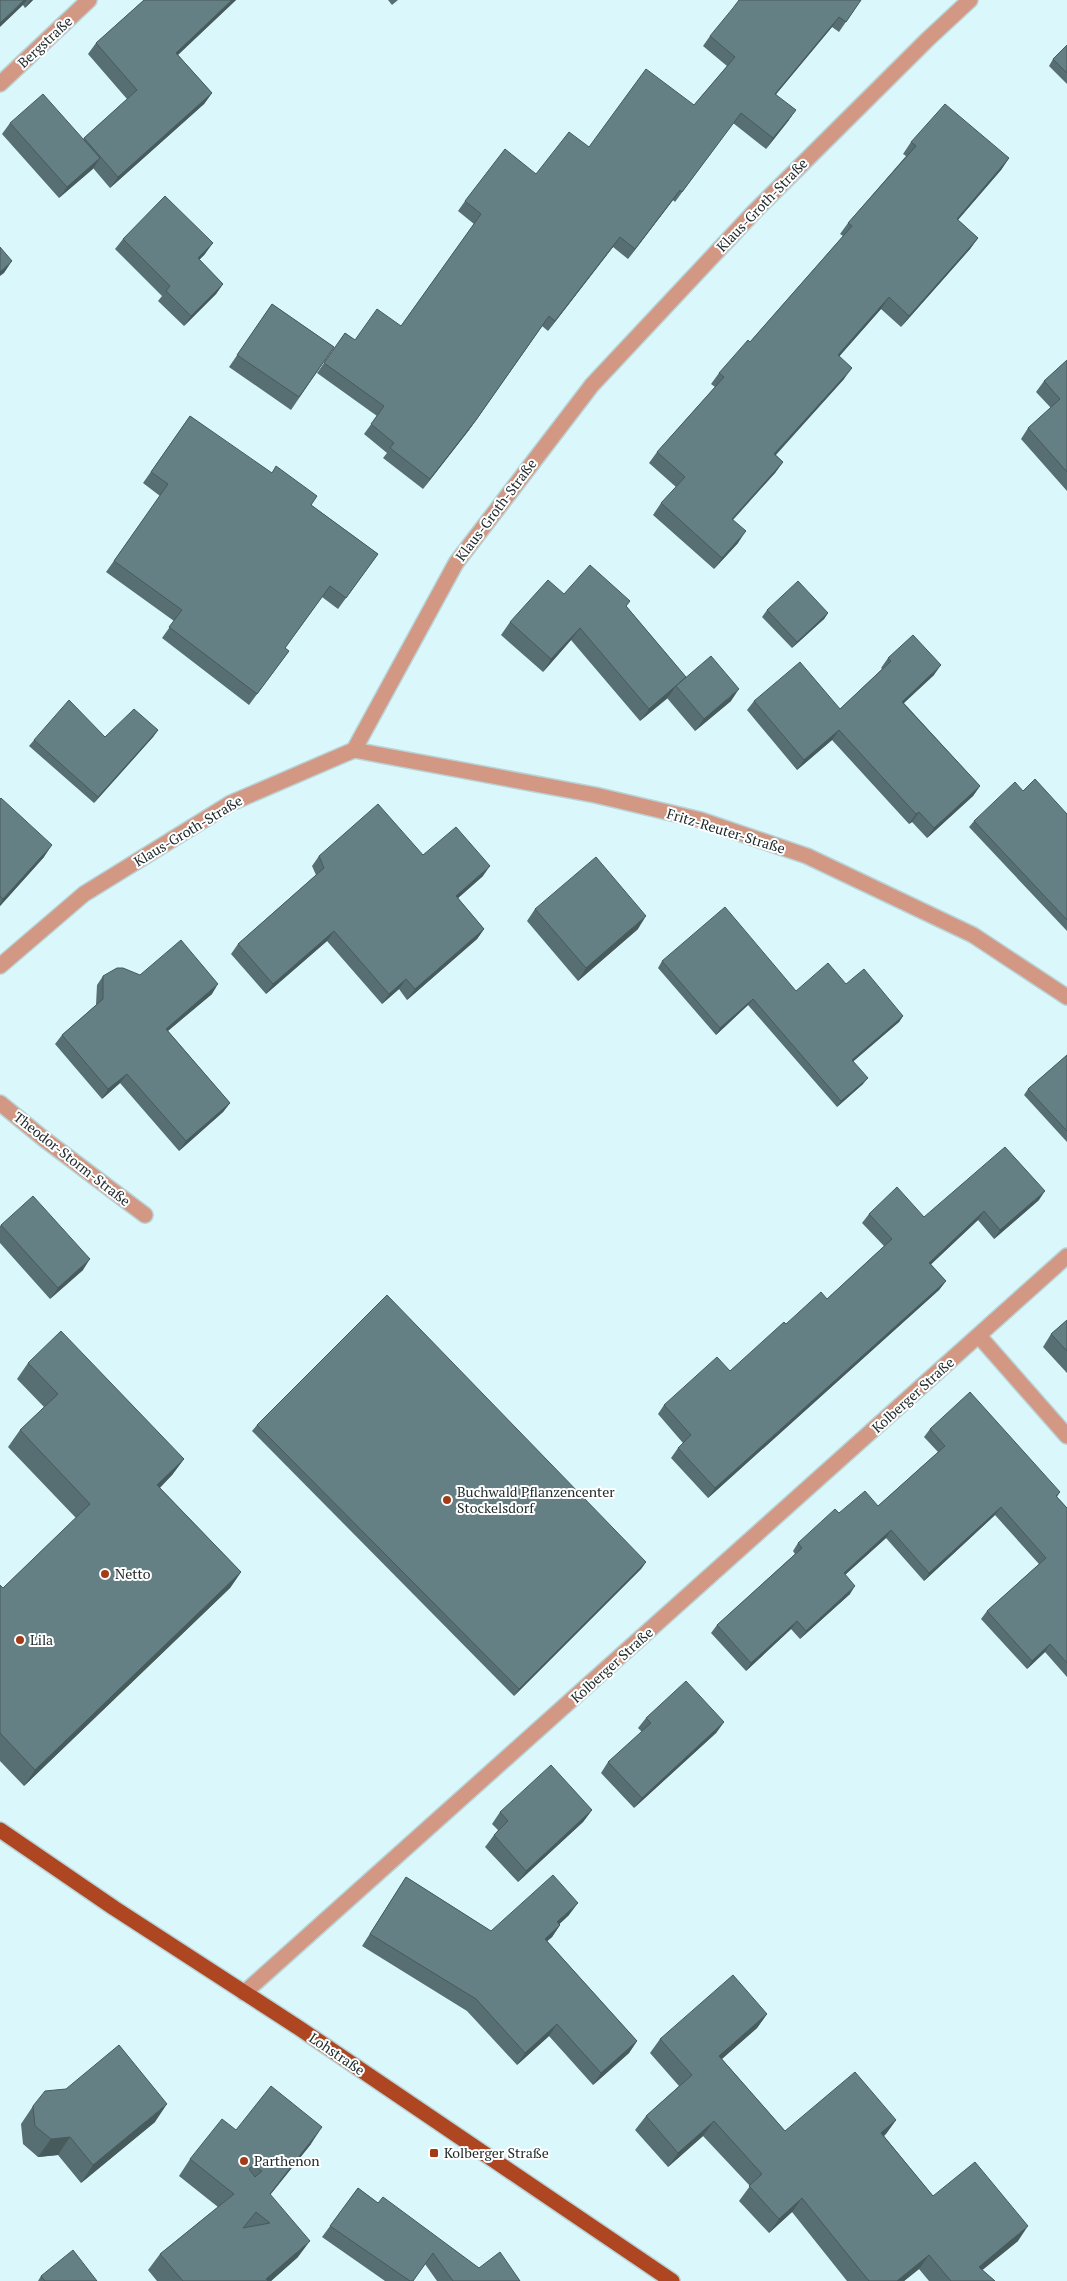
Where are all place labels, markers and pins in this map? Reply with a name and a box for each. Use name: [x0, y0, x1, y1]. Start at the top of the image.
place label: Buchwald Pflanzencenter Stockelsdorf: [457, 1482, 615, 1517]
marker: Buchwald Pflanzencenter Stockelsdorf: [441, 1494, 453, 1506]
place label: Netto: [115, 1564, 151, 1583]
marker: Netto: [99, 1568, 111, 1580]
place label: Lila: [30, 1630, 53, 1649]
marker: Lila: [14, 1634, 26, 1646]
place label: Kolberger Straße: [444, 2143, 549, 2162]
marker: Kolberger Straße: [428, 2147, 440, 2159]
place label: Parthenon: [254, 2151, 320, 2170]
marker: Parthenon: [238, 2155, 250, 2167]

